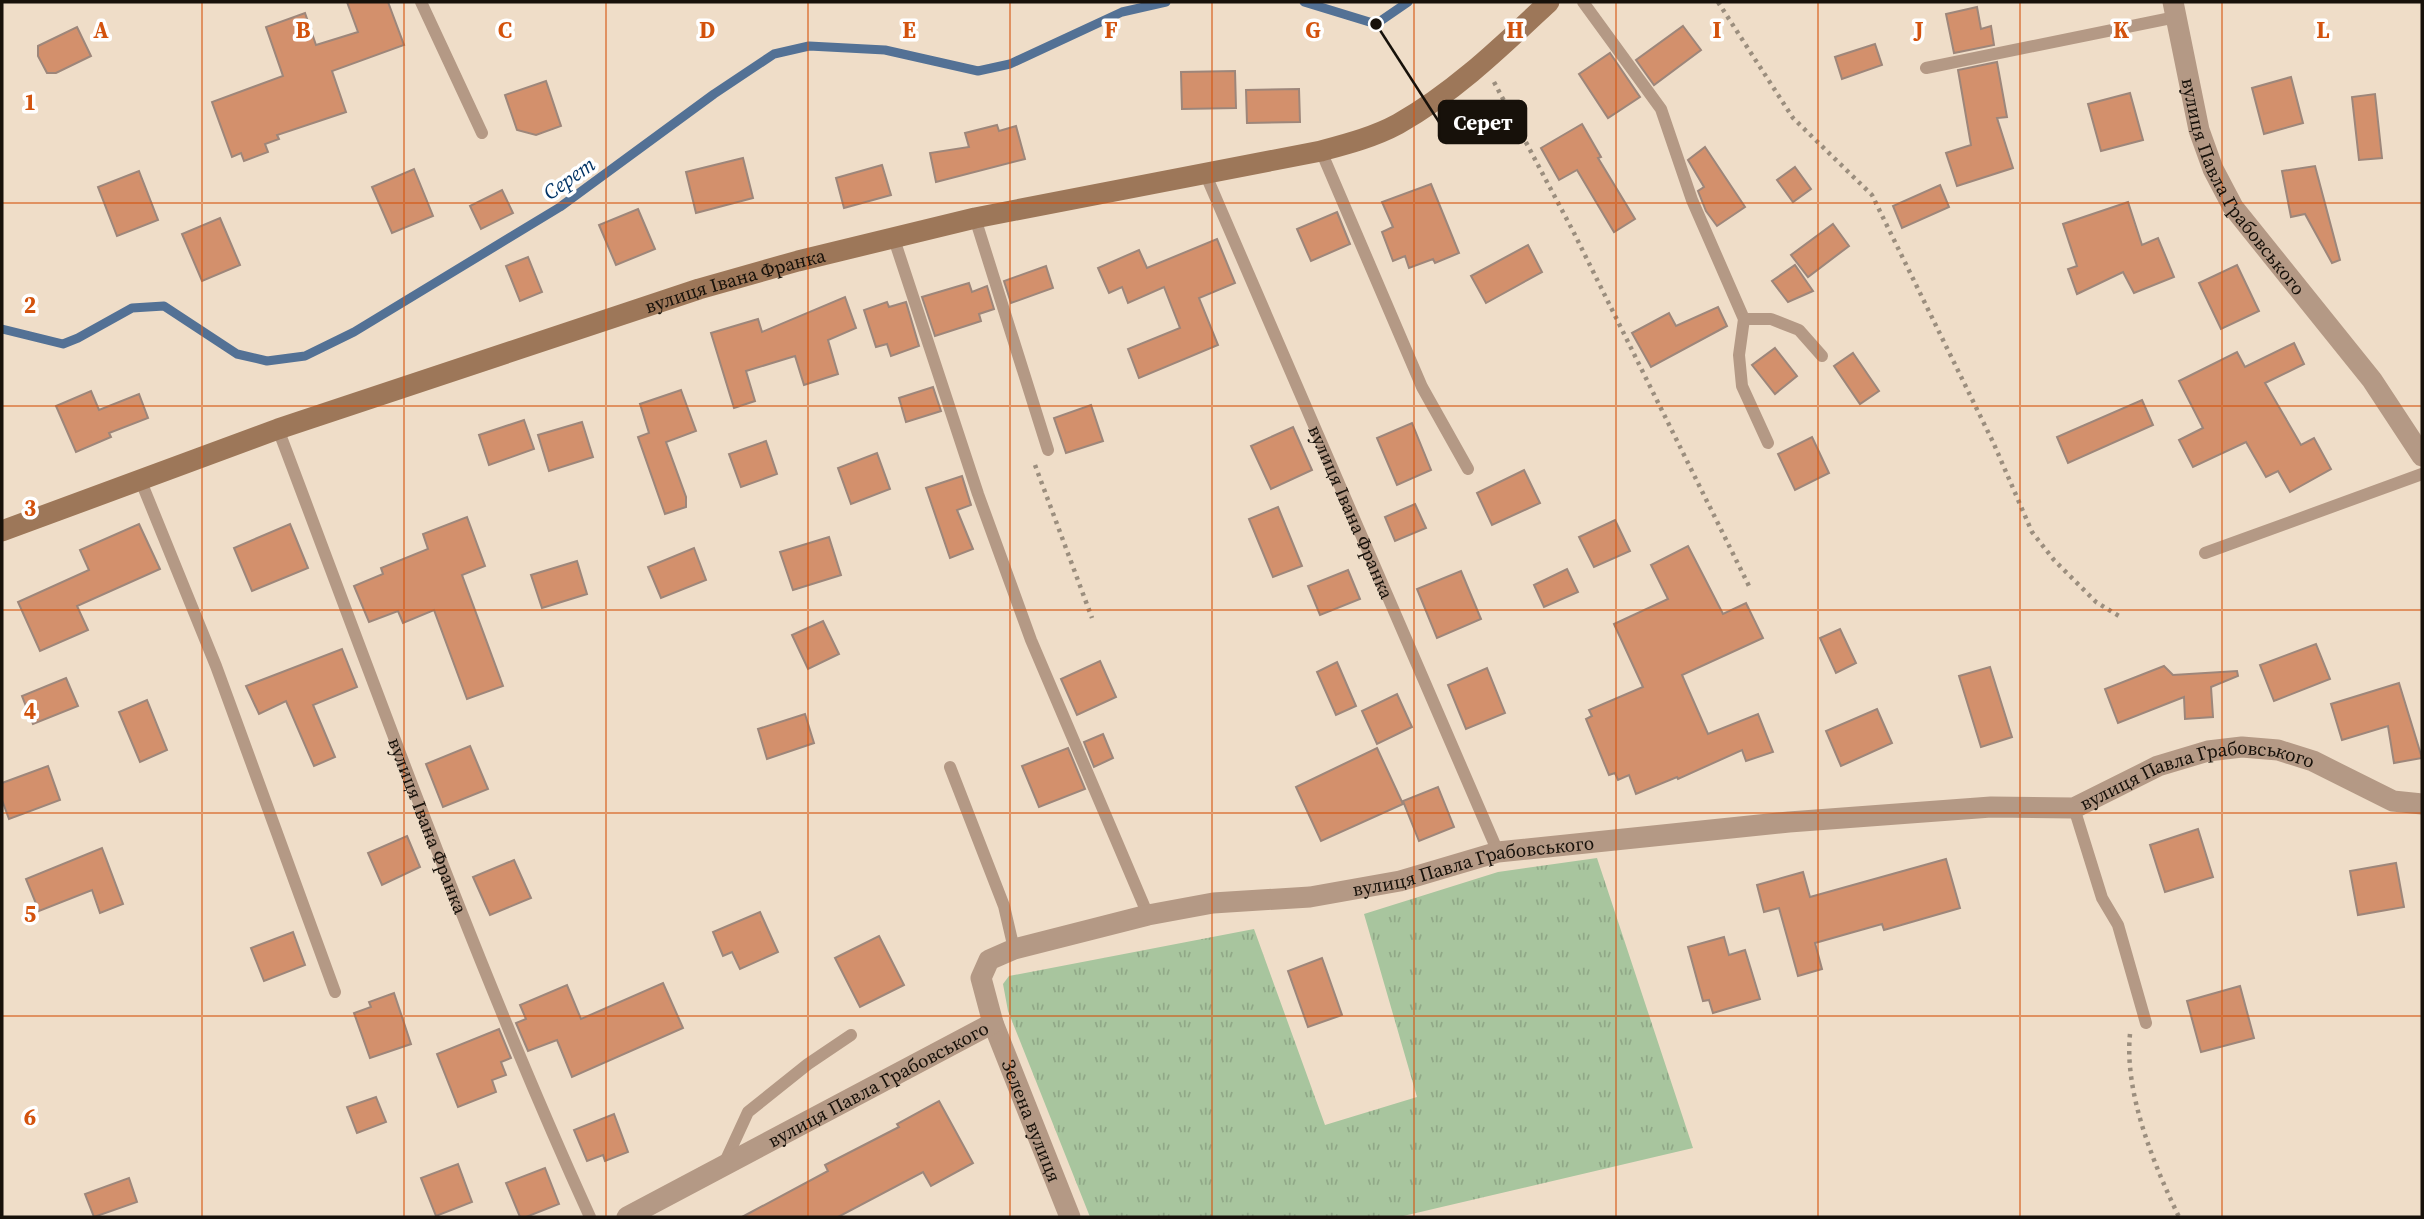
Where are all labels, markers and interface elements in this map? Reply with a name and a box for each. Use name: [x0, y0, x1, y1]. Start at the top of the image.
text: A: [93, 14, 109, 46]
text: B: [296, 14, 311, 46]
text: C: [498, 14, 512, 46]
text: D: [699, 14, 715, 46]
text: E: [902, 14, 916, 46]
text: F: [1104, 14, 1118, 46]
text: G: [1305, 14, 1321, 46]
text: H: [1506, 14, 1524, 46]
text: I: [1713, 14, 1722, 46]
text: J: [1912, 14, 1924, 46]
text: K: [2113, 14, 2129, 46]
text: L: [2316, 14, 2330, 46]
street label: вулиця Павла Грабовського: [2176, 76, 2312, 300]
text: 1: [24, 86, 36, 118]
callout: Серет: [1439, 101, 1526, 143]
text: Серет: [1453, 108, 1513, 137]
water label: Серет: [537, 150, 601, 206]
street label: вулиця Івана Франка: [641, 242, 828, 319]
text: 2: [24, 289, 36, 321]
street label: вулиця Івана Франка: [1302, 421, 1400, 603]
text: 3: [24, 492, 36, 524]
text: 4: [24, 695, 36, 727]
street label: вулиця Івана Франка: [382, 734, 474, 918]
street label: вулиця Павла Грабовського: [2075, 734, 2318, 816]
street label: вулиця Павла Грабовського: [1350, 829, 1595, 902]
text: 5: [24, 898, 36, 930]
street label: вулиця Павла Грабовського: [763, 1015, 993, 1153]
street label: Зелена вулиця: [996, 1055, 1068, 1186]
text: 6: [24, 1101, 36, 1133]

